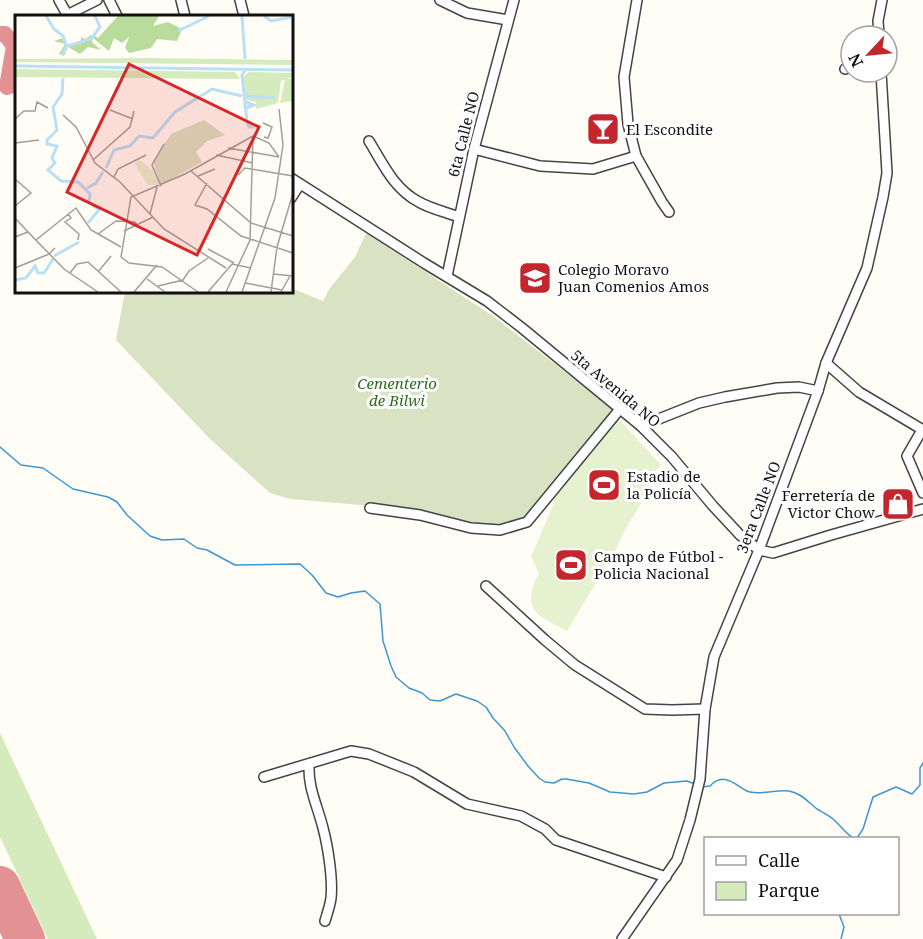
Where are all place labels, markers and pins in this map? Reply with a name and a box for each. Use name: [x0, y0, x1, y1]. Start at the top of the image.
bar icon: El Escondite: [585, 111, 621, 147]
place label: El Escondite: [626, 119, 713, 139]
place label: Colegio Moravo Juan Comenios Amos: [557, 259, 709, 296]
school or university icon: Colegio Moravo Juan Comenios Amos: [517, 260, 553, 296]
place label: Estadio de la Policía: [627, 466, 701, 503]
sports icon: Estadio de la Policía: [586, 467, 622, 503]
place label: Ferretería de Victor Chow: [782, 485, 875, 522]
shop icon: Ferretería de Victor Chow: [880, 486, 916, 522]
place label: Campo de Fútbol - Policia Nacional: [594, 546, 724, 583]
sports icon: Campo de Fútbol - Policia Nacional: [553, 547, 589, 583]

